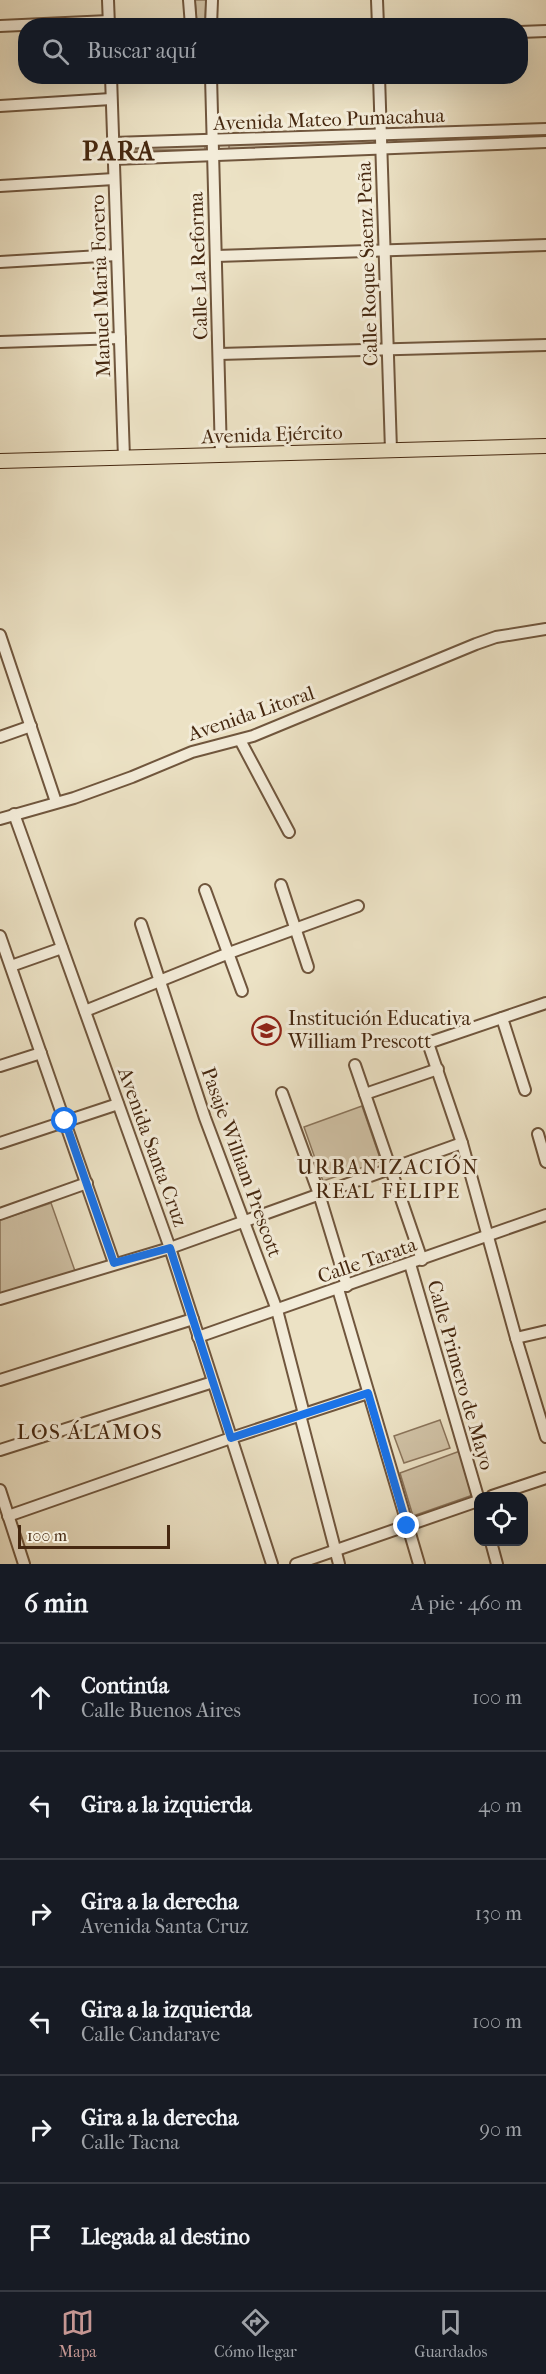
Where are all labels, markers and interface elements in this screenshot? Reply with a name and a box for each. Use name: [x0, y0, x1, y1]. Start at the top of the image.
search box: [18, 18, 528, 84]
icon: search: [39, 35, 72, 68]
text: Buscar aquí: [87, 38, 196, 64]
street label: Avenida Mateo Pumacahua: [212, 104, 446, 135]
district label: PARA: [82, 136, 156, 167]
street label: Calle Roque Saenz Peña: [352, 161, 383, 367]
street label: Calle La Reforma: [184, 191, 213, 340]
street label: Manuel Maria Forero: [86, 194, 115, 378]
street label: Avenida Ejército: [200, 421, 343, 448]
street label: Avenida Litoral: [184, 681, 318, 746]
place label: Institución Educativa William Prescott: [287, 1007, 471, 1053]
school or university icon: Institución Educativa William Prescott: [251, 1014, 283, 1046]
street label: Avenida Santa Cruz: [113, 1064, 192, 1230]
street label: Pasaje William Prescott: [196, 1064, 287, 1260]
route start: [51, 1107, 77, 1133]
district label: URBANIZACIÓN REAL FELIPE: [297, 1154, 479, 1203]
street label: Calle Tarata: [315, 1233, 420, 1288]
street label: Calle Primero de Mayo: [422, 1278, 499, 1473]
district label: LOS ÁLAMOS: [17, 1420, 163, 1444]
map controls: [474, 1492, 528, 1546]
button: locate: [474, 1492, 528, 1546]
route end: [393, 1512, 419, 1538]
scale bar: [18, 1522, 170, 1550]
text: 100 m: [27, 1526, 67, 1545]
text: 6 min: [24, 1588, 88, 1619]
text: A pie · 460 m: [411, 1592, 522, 1615]
text: Continúa: [81, 1673, 169, 1699]
icon: ahead: [24, 1681, 57, 1714]
text: 100 m: [472, 1686, 522, 1709]
text: Calle Buenos Aires: [81, 1699, 241, 1722]
icon: left: [24, 1789, 57, 1822]
text: Gira a la izquierda: [81, 1792, 252, 1818]
text: 40 m: [478, 1794, 522, 1817]
text: Gira a la derecha: [81, 1889, 238, 1915]
icon: right: [24, 1897, 57, 1930]
text: 130 m: [475, 1902, 522, 1925]
text: Avenida Santa Cruz: [81, 1915, 249, 1938]
text: Gira a la izquierda: [81, 1997, 252, 2023]
icon: left: [24, 2005, 57, 2038]
text: 100 m: [472, 2010, 522, 2033]
text: Calle Candarave: [81, 2023, 220, 2046]
text: Gira a la derecha: [81, 2105, 238, 2131]
icon: right: [24, 2113, 57, 2146]
text: 90 m: [480, 2118, 522, 2141]
text: Calle Tacna: [81, 2131, 180, 2154]
icon: arrive: [24, 2221, 57, 2254]
text: Llegada al destino: [81, 2224, 250, 2250]
tab: Mapa: [59, 2306, 97, 2361]
tab: Cómo llegar: [214, 2306, 297, 2361]
tab: Guardados: [414, 2306, 487, 2361]

